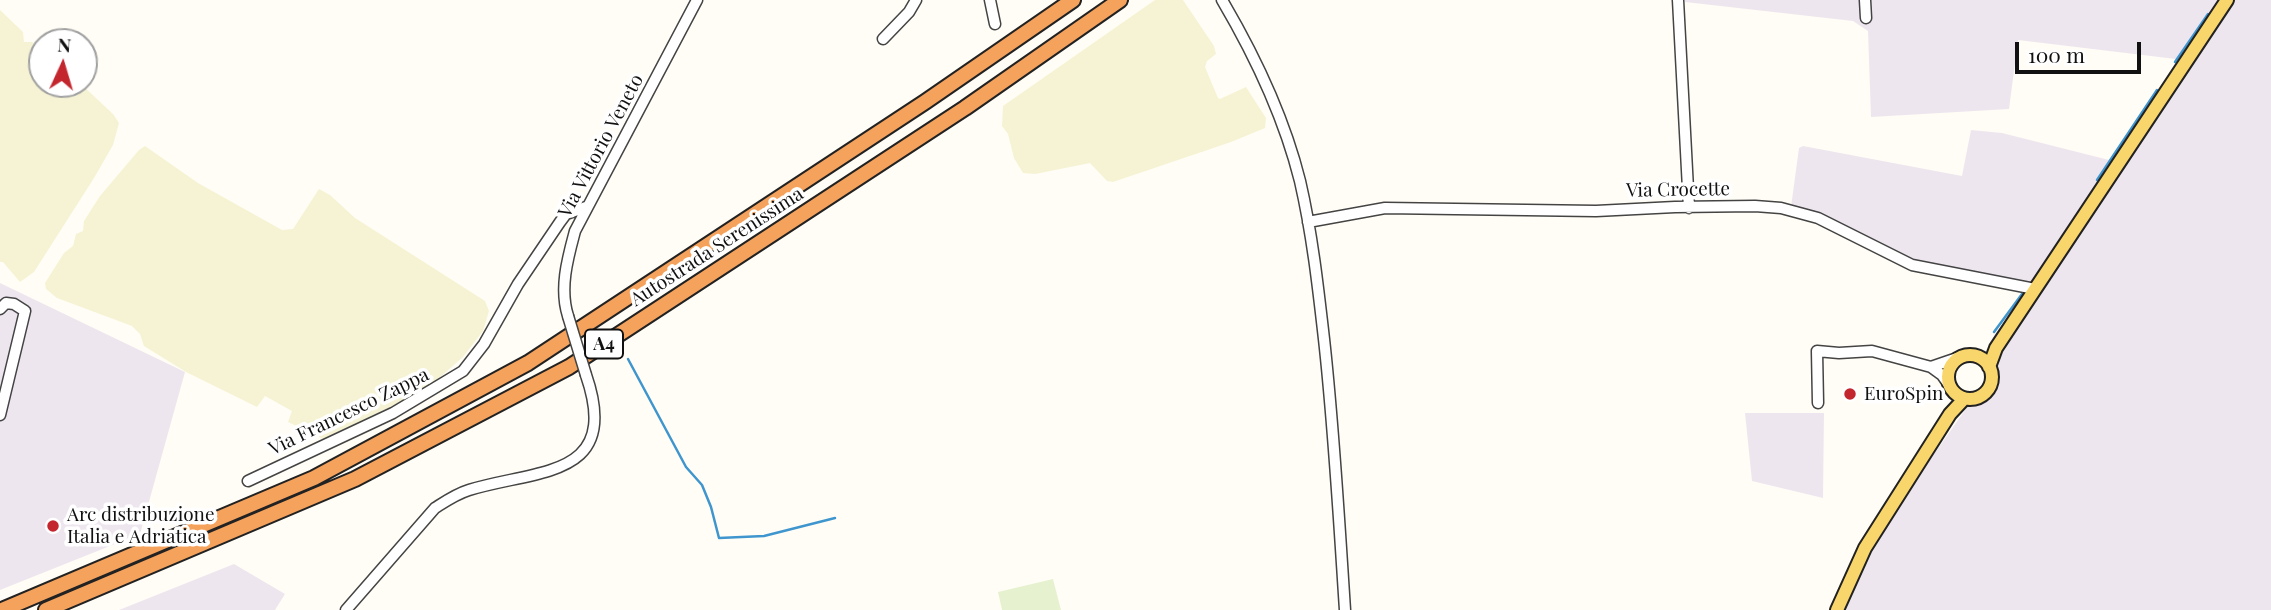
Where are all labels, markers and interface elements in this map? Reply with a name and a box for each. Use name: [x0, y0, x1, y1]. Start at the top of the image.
north arrow: [28, 28, 98, 98]
scale bar: [2019, 28, 2145, 72]
text: N: [57, 31, 72, 57]
text: 100 m: [2028, 40, 2085, 68]
street label: Via Vittorio Veneto: [554, 70, 648, 222]
street label: Via Crocette: [1626, 178, 1730, 202]
street label: Autostrada Serenissima: [626, 183, 808, 311]
road number: A4: [585, 330, 623, 358]
street label: Via Francesco Zappa: [265, 363, 433, 461]
place label: EuroSpin: [1864, 383, 1943, 405]
marker: EuroSpin: [1842, 386, 1858, 402]
place label: Arc distribuzione Italia e Adriatica: [67, 504, 215, 548]
marker: Arc distribuzione Italia e Adriatica: [45, 518, 61, 534]

